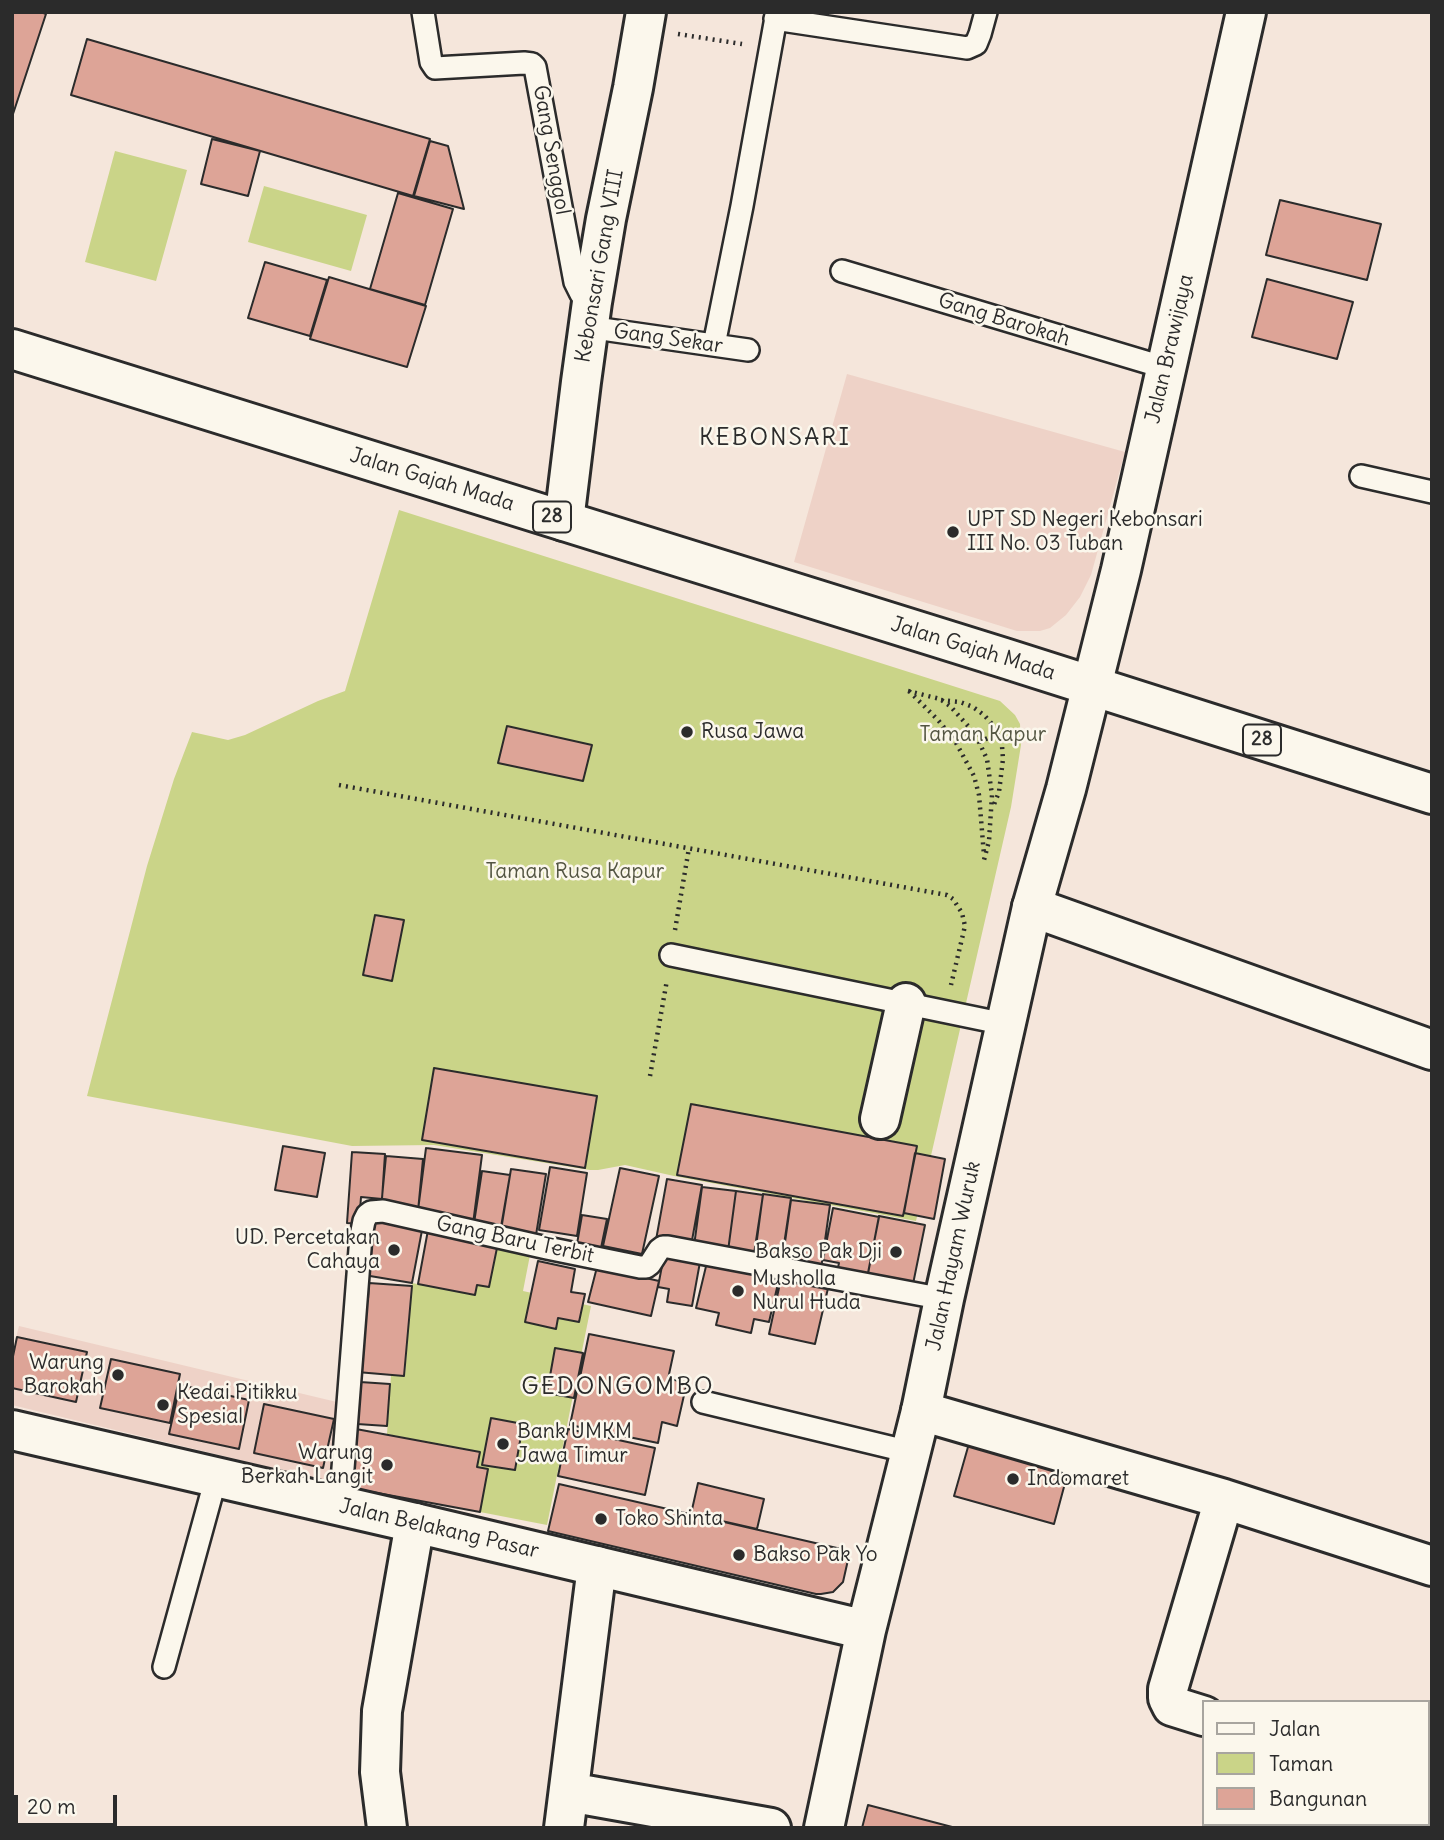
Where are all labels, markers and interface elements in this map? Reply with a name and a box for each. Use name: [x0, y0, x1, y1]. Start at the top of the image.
street label: Gang Senggol: [527, 83, 575, 217]
street label: Kebonsari Gang VIII: [571, 167, 629, 365]
street label: Jalan Brawijaya: [1141, 272, 1199, 426]
street label: Gang Barokah: [935, 288, 1073, 352]
street label: Gang Sekar: [612, 319, 724, 359]
district label: KEBONSARI: [700, 424, 850, 452]
street label: Jalan Gajah Mada: [347, 443, 517, 517]
road number: 28: [533, 502, 571, 532]
place label: UPT SD Negeri Kebonsari III No. 03 Tuban: [967, 507, 1203, 557]
marker: UPT SD Negeri Kebonsari III No. 03 Tuban: [945, 524, 961, 540]
street label: Jalan Gajah Mada: [888, 612, 1058, 686]
place label: Rusa Jawa: [701, 719, 804, 745]
park label: Taman Kapur: [920, 722, 1046, 748]
marker: Rusa Jawa: [679, 724, 695, 740]
road number: 28: [1243, 724, 1281, 755]
park label: Taman Rusa Kapur: [486, 859, 664, 885]
street label: Jalan Hayam Wuruk: [922, 1159, 986, 1353]
street label: Gang Baru Terbit: [434, 1211, 596, 1269]
place label: UD. Percetakan Cahaya: [235, 1225, 380, 1275]
place label: Bakso Pak Dji: [755, 1239, 882, 1265]
marker: UD. Percetakan Cahaya: [386, 1242, 402, 1258]
marker: Bakso Pak Dji: [888, 1244, 904, 1260]
place label: Musholla Nurul Huda: [752, 1266, 861, 1316]
marker: Musholla Nurul Huda: [730, 1283, 746, 1299]
place label: Warung Barokah: [23, 1350, 104, 1400]
marker: Warung Barokah: [110, 1367, 126, 1383]
district label: GEDONGOMBO: [523, 1373, 713, 1401]
place label: Kedai Pitikku Spesial: [177, 1380, 298, 1430]
marker: Kedai Pitikku Spesial: [155, 1397, 171, 1413]
place label: Bank UMKM Jawa Timur: [517, 1419, 632, 1469]
marker: Bank UMKM Jawa Timur: [495, 1436, 511, 1452]
place label: Warung Berkah Langit: [241, 1440, 373, 1490]
marker: Warung Berkah Langit: [379, 1457, 395, 1473]
place label: Indomaret: [1027, 1466, 1129, 1492]
marker: Indomaret: [1005, 1471, 1021, 1487]
street label: Jalan Belakang Pasar: [337, 1494, 541, 1564]
place label: Toko Shinta: [615, 1506, 723, 1532]
marker: Toko Shinta: [593, 1511, 609, 1527]
place label: Bakso Pak Yo: [753, 1542, 878, 1568]
marker: Bakso Pak Yo: [731, 1547, 747, 1563]
legend: [1202, 1700, 1430, 1826]
text: Jalan: [1269, 1715, 1320, 1742]
text: Taman: [1269, 1750, 1333, 1777]
scale bar: [18, 1780, 121, 1824]
text: Bangunan: [1269, 1785, 1367, 1812]
text: 20 m: [27, 1793, 76, 1820]

